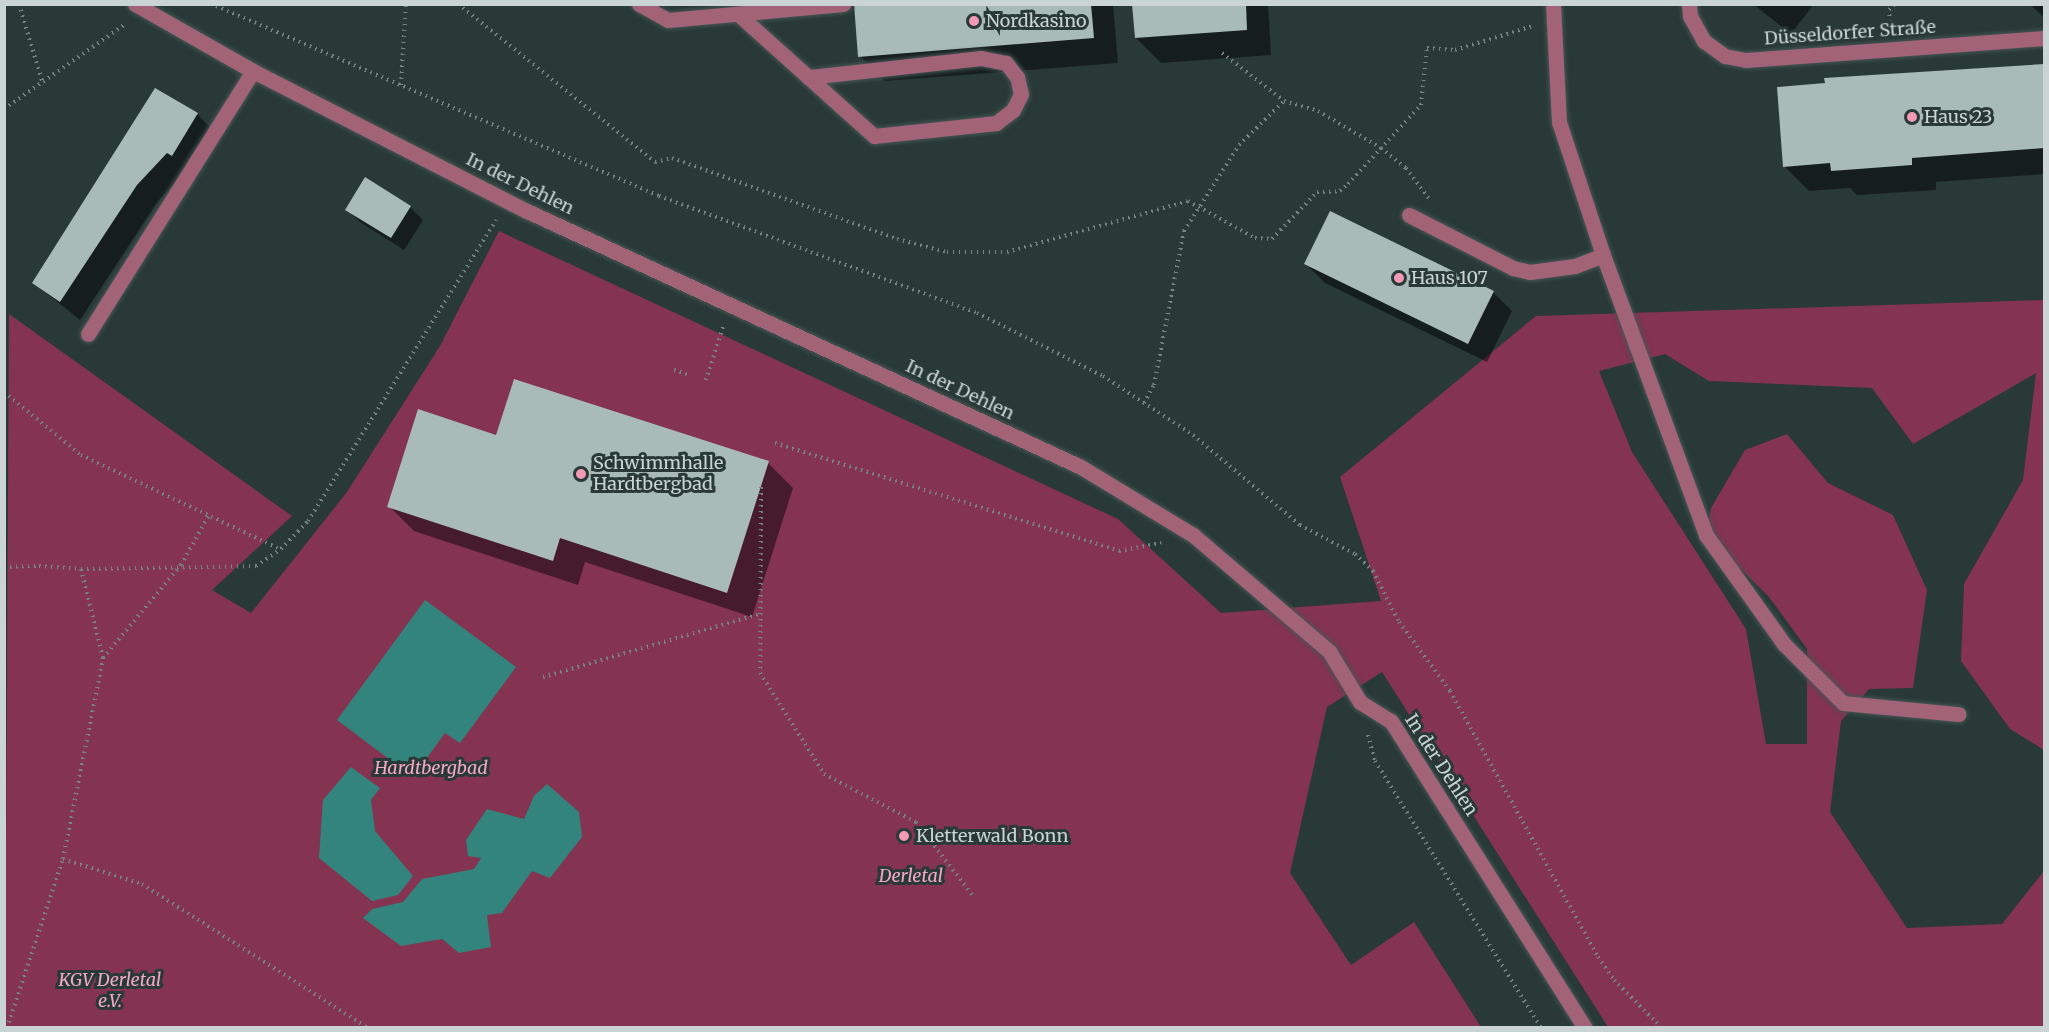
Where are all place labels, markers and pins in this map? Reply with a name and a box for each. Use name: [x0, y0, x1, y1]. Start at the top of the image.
place label: Nordkasino: [986, 10, 1087, 32]
marker: Nordkasino: [967, 14, 981, 28]
place label: Haus 23: [1924, 106, 1992, 128]
marker: Haus 23: [1905, 110, 1919, 124]
place label: Haus 107: [1411, 267, 1488, 289]
marker: Haus 107: [1392, 271, 1406, 285]
place label: Schwimmhalle Hardtbergbad: [593, 453, 723, 496]
marker: Schwimmhalle Hardtbergbad: [574, 467, 588, 481]
place label: Kletterwald Bonn: [916, 825, 1068, 847]
marker: Kletterwald Bonn: [897, 829, 911, 843]

